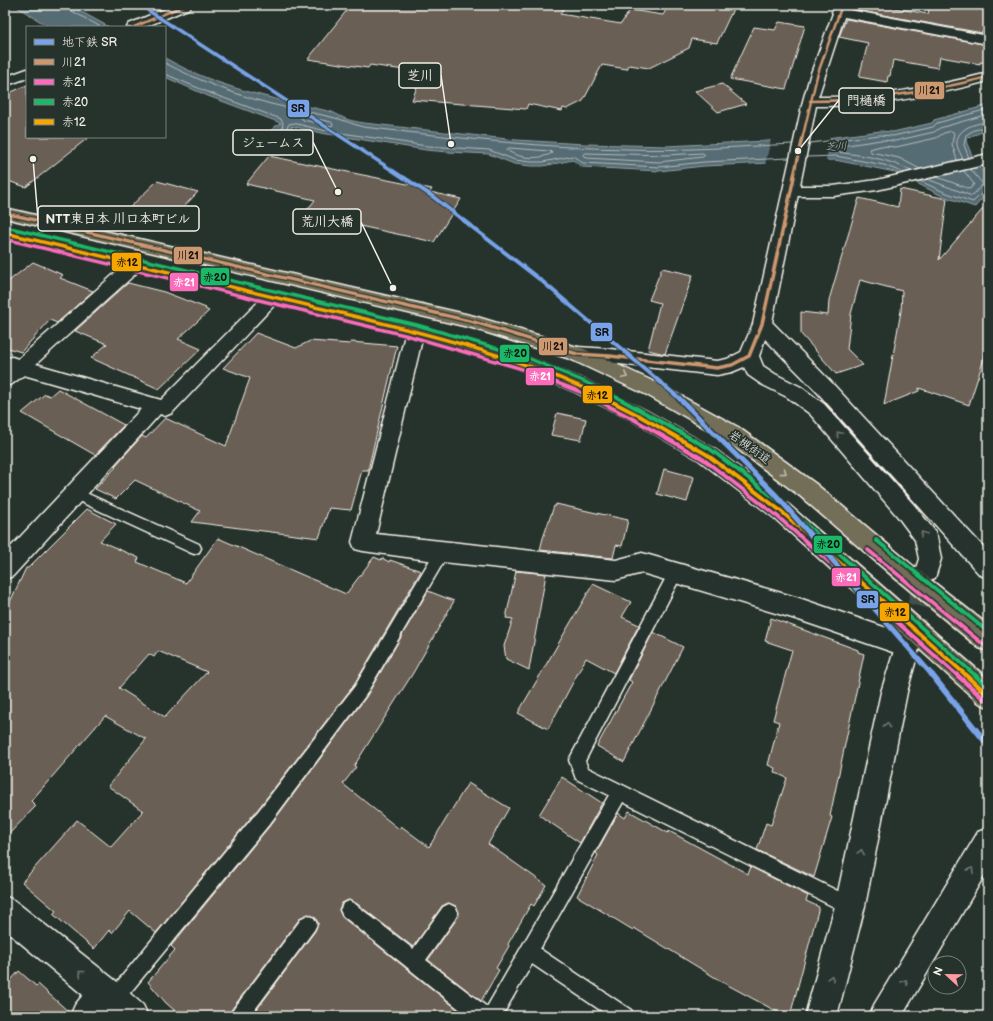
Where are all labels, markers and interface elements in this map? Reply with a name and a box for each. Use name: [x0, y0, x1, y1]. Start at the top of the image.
legend: [26, 26, 166, 138]
text: 地下鉄 SR: [62, 35, 118, 50]
text: 川21: [62, 55, 86, 70]
callout: 芝川: [399, 63, 441, 88]
text: 芝川: [407, 68, 433, 84]
text: 赤21: [62, 75, 86, 90]
line badge: 川21: [914, 81, 945, 100]
text: 川21: [918, 84, 940, 97]
callout: 門樋橋: [839, 88, 894, 113]
text: 門樋橋: [846, 93, 886, 109]
text: 赤20: [62, 95, 88, 110]
line badge: SR: [287, 99, 310, 118]
text: SR: [291, 102, 306, 115]
text: 赤12: [62, 115, 86, 130]
callout: ジェームス: [233, 130, 313, 155]
text: ジェームス: [242, 135, 304, 151]
water label: 芝川: [825, 139, 847, 154]
callout: NTT東日本 川口本町ビル: [38, 206, 199, 231]
callout: 荒川大橋: [293, 209, 361, 234]
text: NTT東日本 川口本町ビル: [46, 211, 190, 227]
text: 荒川大橋: [301, 214, 353, 230]
line badge: 川21: [173, 246, 203, 265]
text: 川21: [177, 249, 199, 262]
line badge: 赤12: [111, 252, 142, 272]
text: 赤12: [116, 256, 139, 269]
line badge: 赤20: [200, 267, 230, 286]
text: 赤20: [203, 271, 227, 284]
line badge: 赤21: [169, 272, 199, 292]
text: 赤21: [173, 276, 195, 289]
line badge: SR: [590, 322, 613, 342]
text: SR: [595, 326, 610, 339]
line badge: 川21: [538, 337, 568, 356]
text: 川21: [542, 340, 564, 353]
line badge: 赤20: [499, 344, 530, 363]
text: 赤20: [503, 347, 527, 360]
line badge: 赤21: [525, 367, 555, 386]
text: 赤21: [529, 370, 551, 383]
one-way arrow: [621, 371, 628, 379]
line badge: 赤12: [582, 385, 613, 404]
text: 赤12: [586, 389, 609, 402]
street label: 岩槻街道: [726, 427, 774, 468]
one-way arrow: [837, 432, 844, 439]
one-way arrow: [780, 467, 787, 475]
one-way arrow: [920, 531, 927, 538]
line badge: 赤20: [813, 535, 843, 554]
text: 赤20: [816, 538, 840, 551]
line badge: 赤21: [831, 567, 861, 587]
text: 赤21: [835, 571, 857, 584]
line badge: SR: [856, 590, 879, 609]
text: SR: [861, 593, 876, 606]
line badge: 赤12: [879, 602, 910, 622]
text: 赤12: [884, 606, 907, 619]
one-way arrow: [883, 721, 891, 728]
one-way arrow: [856, 849, 865, 855]
one-way arrow: [967, 867, 974, 874]
north arrow: [927, 955, 967, 995]
text: N: [931, 965, 946, 978]
one-way arrow: [78, 971, 85, 978]
one-way arrow: [826, 975, 835, 982]
one-way arrow: [901, 979, 908, 986]

